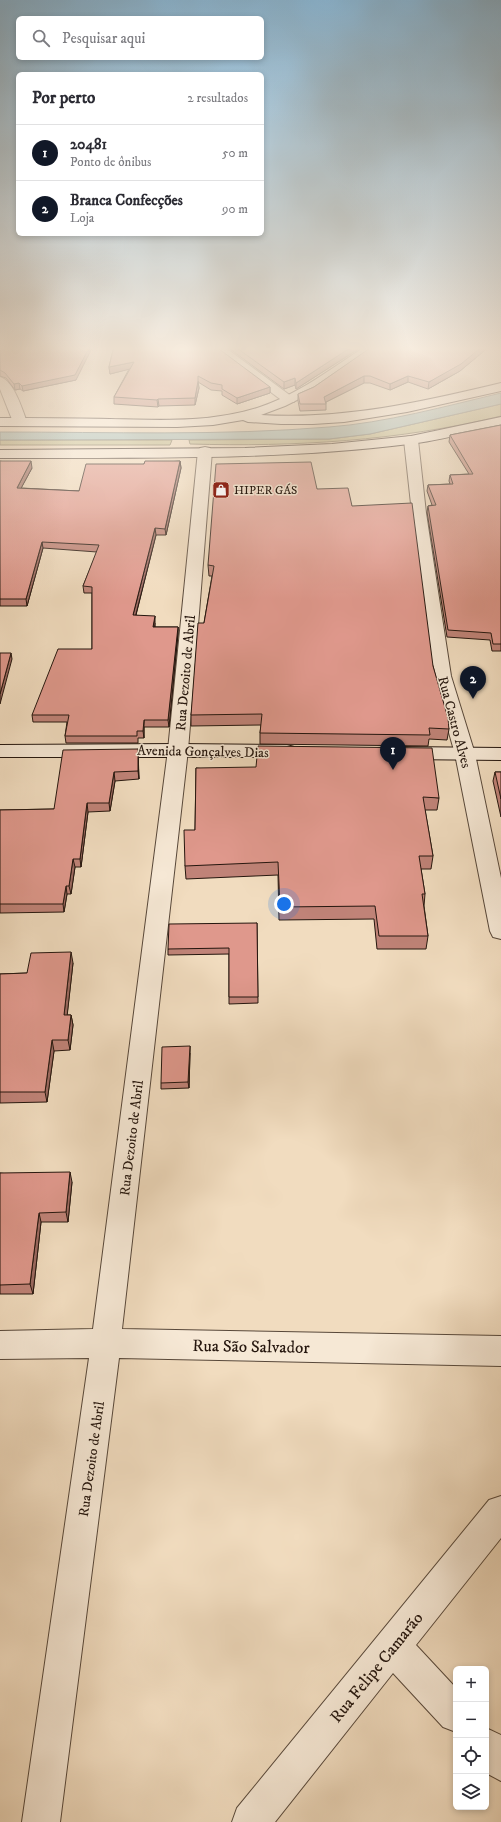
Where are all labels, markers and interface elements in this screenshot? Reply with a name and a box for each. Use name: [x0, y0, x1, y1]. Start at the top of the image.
search box: [16, 16, 264, 60]
icon: search: [30, 27, 52, 49]
text: Pesquisar aqui: [62, 29, 145, 48]
text: Por perto: [32, 87, 95, 109]
text: 2 resultados: [187, 90, 248, 106]
text: 20481: [70, 135, 107, 154]
text: 1: [43, 145, 47, 161]
text: 50 m: [222, 145, 248, 161]
text: Ponto de ônibus: [70, 154, 151, 170]
text: Branca Confecções: [70, 191, 183, 210]
text: 2: [42, 201, 48, 217]
text: 90 m: [222, 201, 248, 217]
text: Loja: [70, 210, 94, 226]
shop icon: HIPER GÁS: [211, 480, 231, 500]
place label: HIPER GÁS: [234, 483, 297, 498]
street label: Rua Dezoito de Abril: [172, 614, 200, 732]
pin: 2: [460, 666, 486, 699]
street label: Rua Castro Alves: [433, 675, 475, 770]
pin: 1: [380, 737, 406, 770]
street label: Avenida Gonçalves Dias: [137, 742, 269, 762]
your location: [274, 894, 294, 914]
street label: Rua Dezoito de Abril: [116, 1079, 148, 1197]
street label: Rua São Salvador: [192, 1335, 310, 1359]
street label: Rua Dezoito de Abril: [75, 1400, 109, 1518]
street label: Rua Felipe Camarão: [325, 1608, 428, 1728]
map controls: [453, 1666, 489, 1810]
button: +: [453, 1666, 489, 1702]
button: −: [453, 1702, 489, 1738]
button: locate: [453, 1738, 489, 1774]
button: layers: [453, 1774, 489, 1810]

